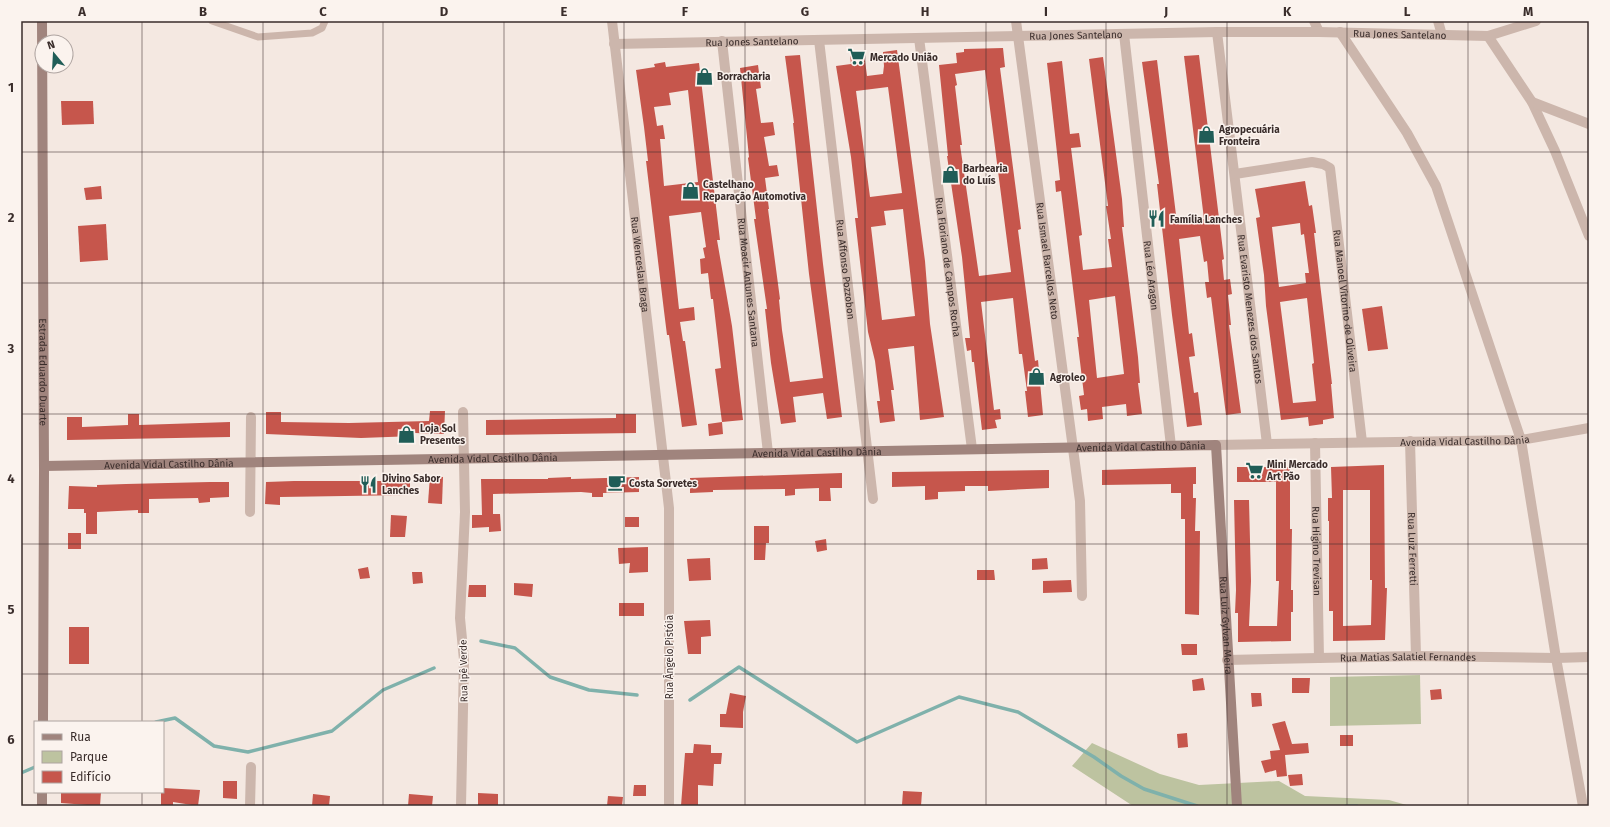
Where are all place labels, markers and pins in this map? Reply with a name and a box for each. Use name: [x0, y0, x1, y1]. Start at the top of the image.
supermarket icon: Mercado União: [847, 47, 867, 67]
place label: Mercado União: [870, 52, 938, 64]
shop icon: Borracharia: [694, 66, 714, 86]
place label: Borracharia: [717, 71, 771, 83]
place label: Agropecuária Fronteira: [1218, 123, 1280, 148]
shop icon: Agropecuária Fronteira: [1196, 125, 1216, 145]
place label: Barbearia do Luís: [963, 163, 1008, 187]
shop icon: Barbearia do Luís: [940, 164, 960, 184]
place label: Castelhano Reparação Automotiva: [703, 179, 806, 203]
shop icon: Castelhano Reparação Automotiva: [680, 180, 700, 200]
restaurant icon: Família Lanches: [1147, 209, 1167, 229]
place label: Família Lanches: [1170, 213, 1242, 226]
shop icon: Agroleo: [1027, 367, 1047, 387]
place label: Agroleo: [1049, 372, 1085, 384]
place label: Loja Sol Presentes: [420, 423, 465, 447]
shop icon: Loja Sol Presentes: [397, 424, 417, 444]
place label: Mini Mercado Art Pão: [1266, 459, 1328, 483]
supermarket icon: Mini Mercado Art Pão: [1244, 460, 1264, 480]
place label: Divino Sabor Lanches: [382, 473, 441, 497]
cafe icon: Costa Sorvetes: [606, 473, 626, 493]
restaurant icon: Divino Sabor Lanches: [359, 474, 379, 494]
place label: Costa Sorvetes: [629, 478, 697, 490]

